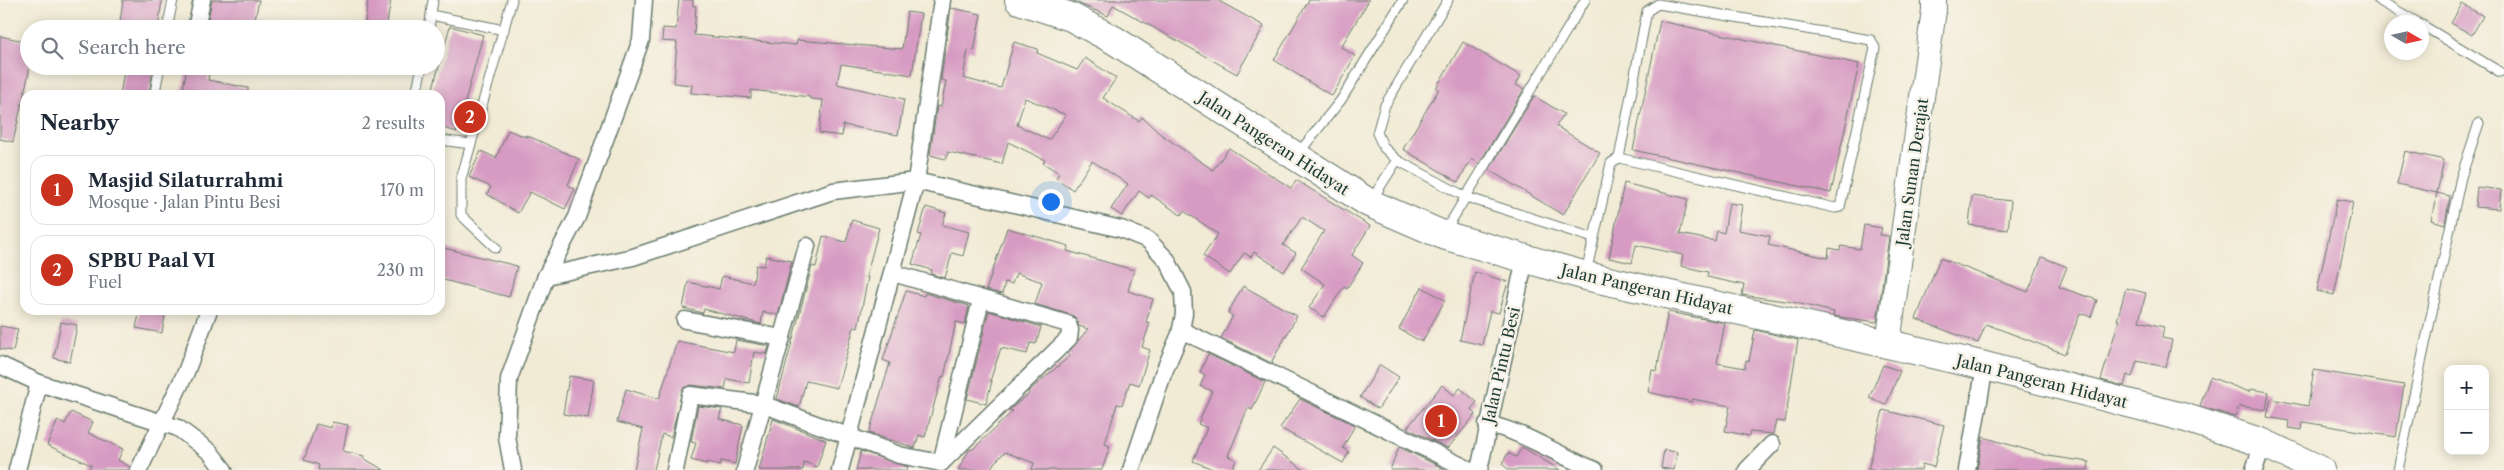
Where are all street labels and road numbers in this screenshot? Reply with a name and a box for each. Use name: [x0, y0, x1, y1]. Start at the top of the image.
street label: Jalan Pangeran Hidayat: [1192, 85, 1353, 199]
street label: Jalan Sunan Derajat: [1891, 96, 1932, 250]
street label: Jalan Pangeran Hidayat: [1556, 259, 1735, 319]
street label: Jalan Pintu Besi: [1477, 305, 1524, 428]
street label: Jalan Pangeran Hidayat: [1951, 349, 2130, 412]

